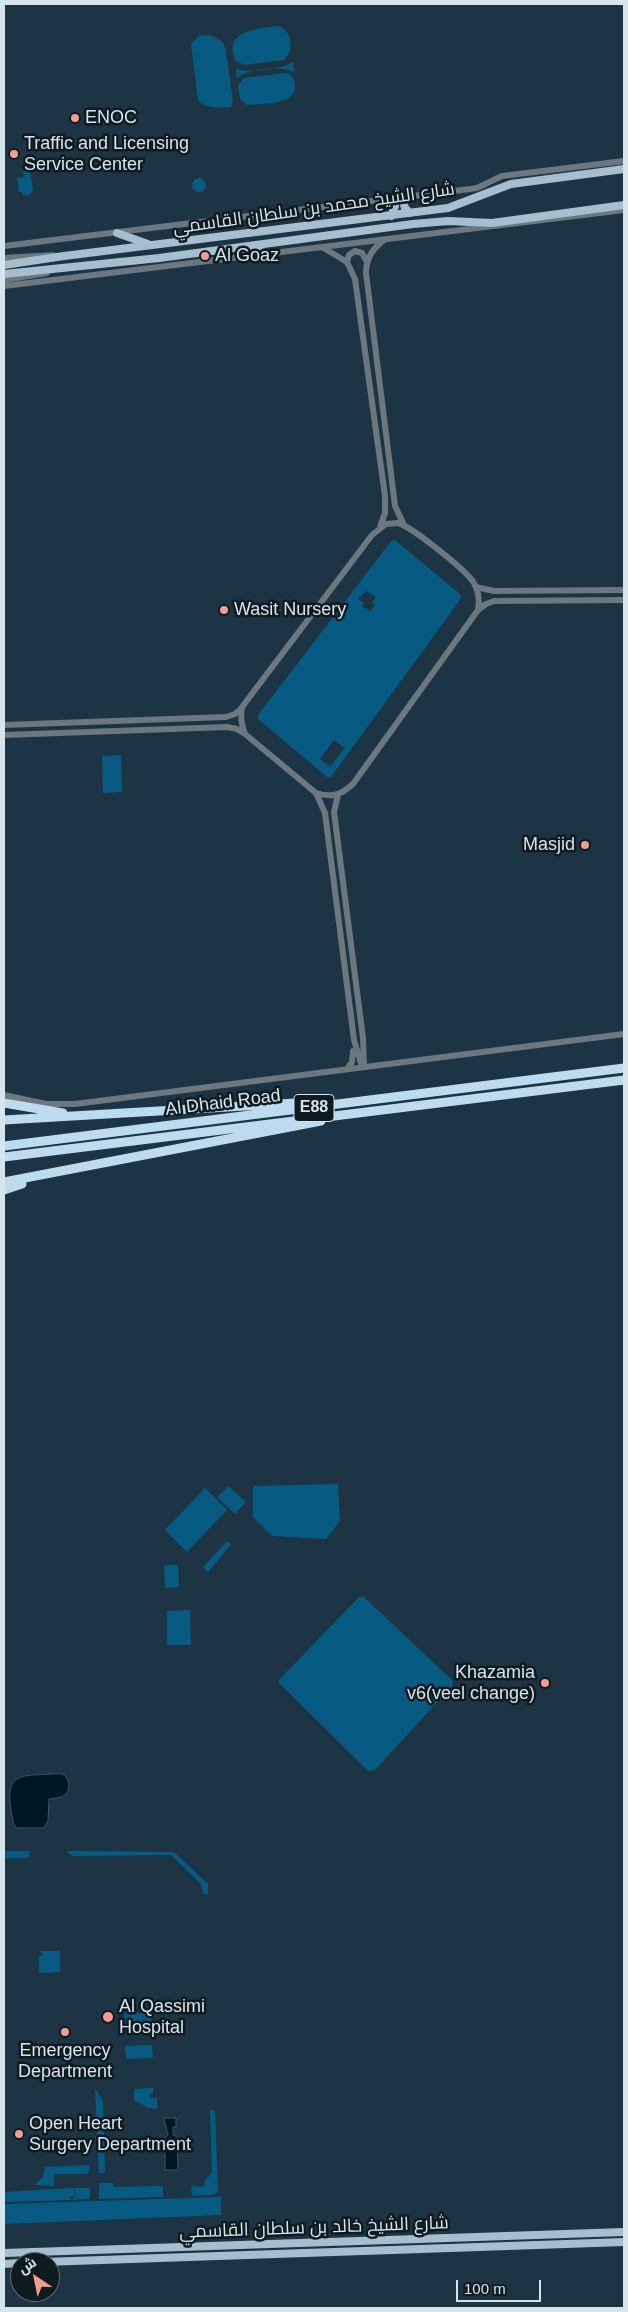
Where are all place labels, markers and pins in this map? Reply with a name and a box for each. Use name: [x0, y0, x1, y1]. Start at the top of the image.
place label: ENOC: [85, 107, 137, 129]
marker: ENOC: [69, 112, 81, 124]
place label: Traffic and Licensing Service Center: [24, 133, 189, 176]
marker: Traffic and Licensing Service Center: [8, 148, 20, 160]
place label: Al Goaz: [215, 245, 279, 267]
marker: Al Goaz: [199, 250, 211, 262]
place label: Wasit Nursery: [234, 599, 346, 621]
marker: Wasit Nursery: [218, 604, 230, 616]
place label: Masjid: [523, 834, 575, 856]
marker: Masjid: [579, 839, 591, 851]
place label: Khazamia v6(veel change): [407, 1662, 535, 1705]
marker: Khazamia v6(veel change): [539, 1677, 551, 1689]
place label: Al Qassimi Hospital: [119, 1996, 205, 2038]
marker: Al Qassimi Hospital: [101, 2010, 115, 2024]
marker: Emergency Department: [59, 2026, 71, 2038]
place label: Emergency Department: [18, 2040, 112, 2082]
place label: Open Heart Surgery Department: [29, 2113, 191, 2156]
marker: Open Heart Surgery Department: [13, 2128, 25, 2140]

